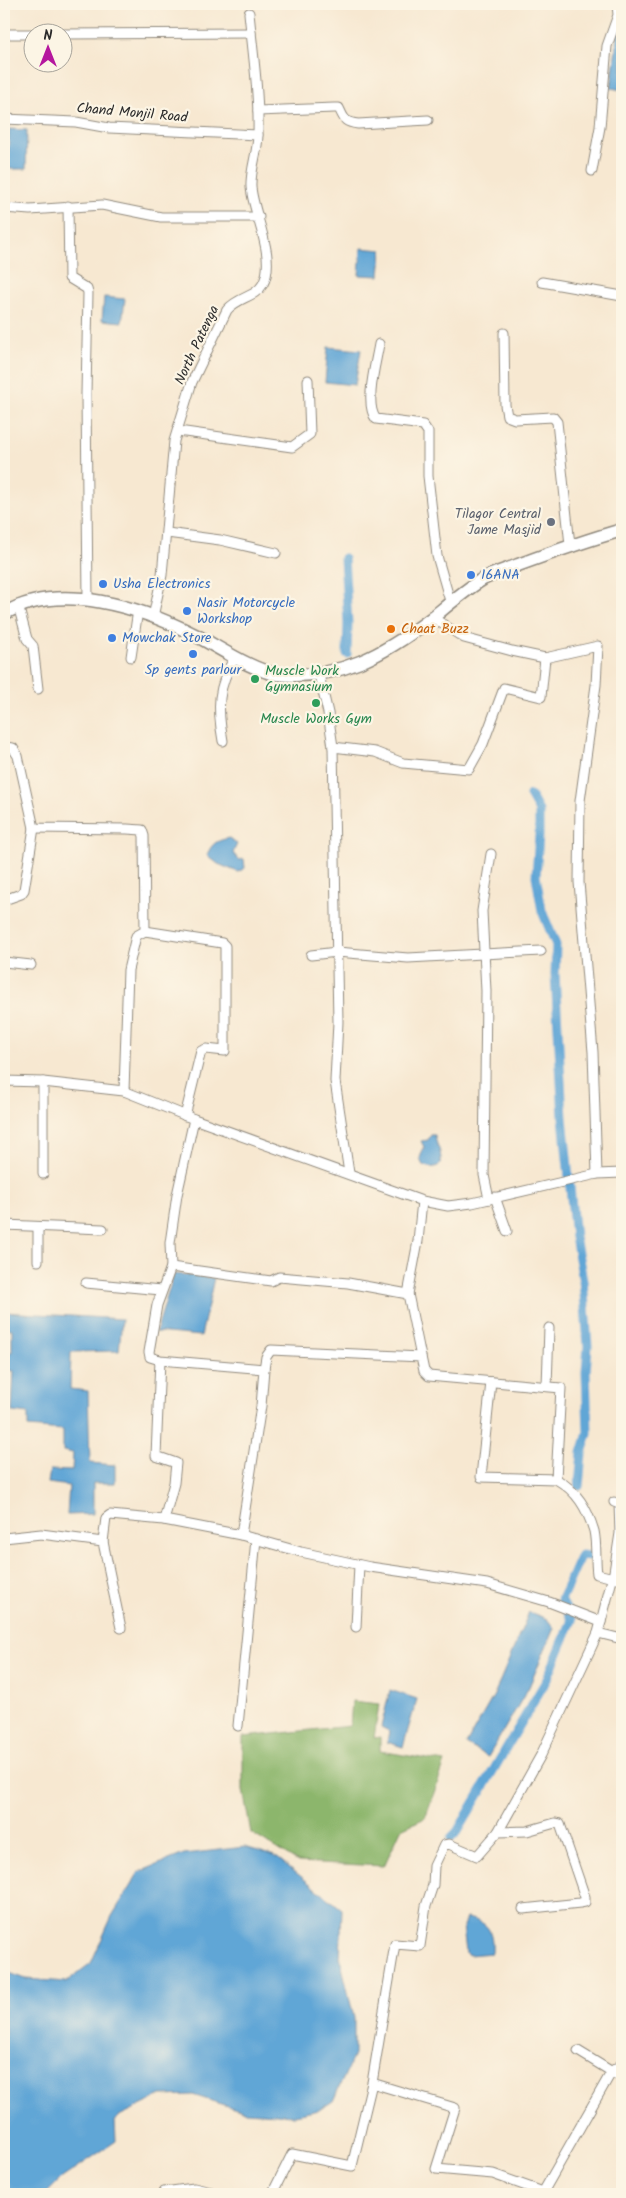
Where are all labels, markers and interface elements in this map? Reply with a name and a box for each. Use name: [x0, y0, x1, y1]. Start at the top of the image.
north arrow: [22, 22, 72, 72]
text: N: [44, 25, 53, 47]
street label: Chand Monjil Road: [76, 97, 189, 129]
street label: North Patenga: [169, 302, 225, 388]
place label: Tilagor Central Jame Masjid: [455, 503, 542, 541]
marker: Tilagor Central Jame Masjid: [545, 516, 557, 528]
place label: 16ANA: [481, 564, 520, 586]
marker: 16ANA: [465, 569, 477, 581]
place label: Usha Electronics: [113, 573, 211, 595]
marker: Usha Electronics: [97, 578, 109, 590]
place label: Nasir Motorcycle Workshop: [197, 592, 296, 630]
marker: Nasir Motorcycle Workshop: [181, 605, 193, 617]
place label: Chaat Buzz: [401, 618, 469, 640]
marker: Chaat Buzz: [385, 623, 397, 635]
place label: Mowchak Store: [122, 627, 212, 649]
marker: Mowchak Store: [106, 632, 118, 644]
marker: Sp gents parlour: [187, 648, 199, 660]
place label: Sp gents parlour: [145, 659, 242, 681]
place label: Muscle Work Gymnasium: [265, 660, 339, 698]
marker: Muscle Work Gymnasium: [249, 673, 261, 685]
marker: Muscle Works Gym: [310, 697, 322, 709]
place label: Muscle Works Gym: [260, 708, 372, 730]

